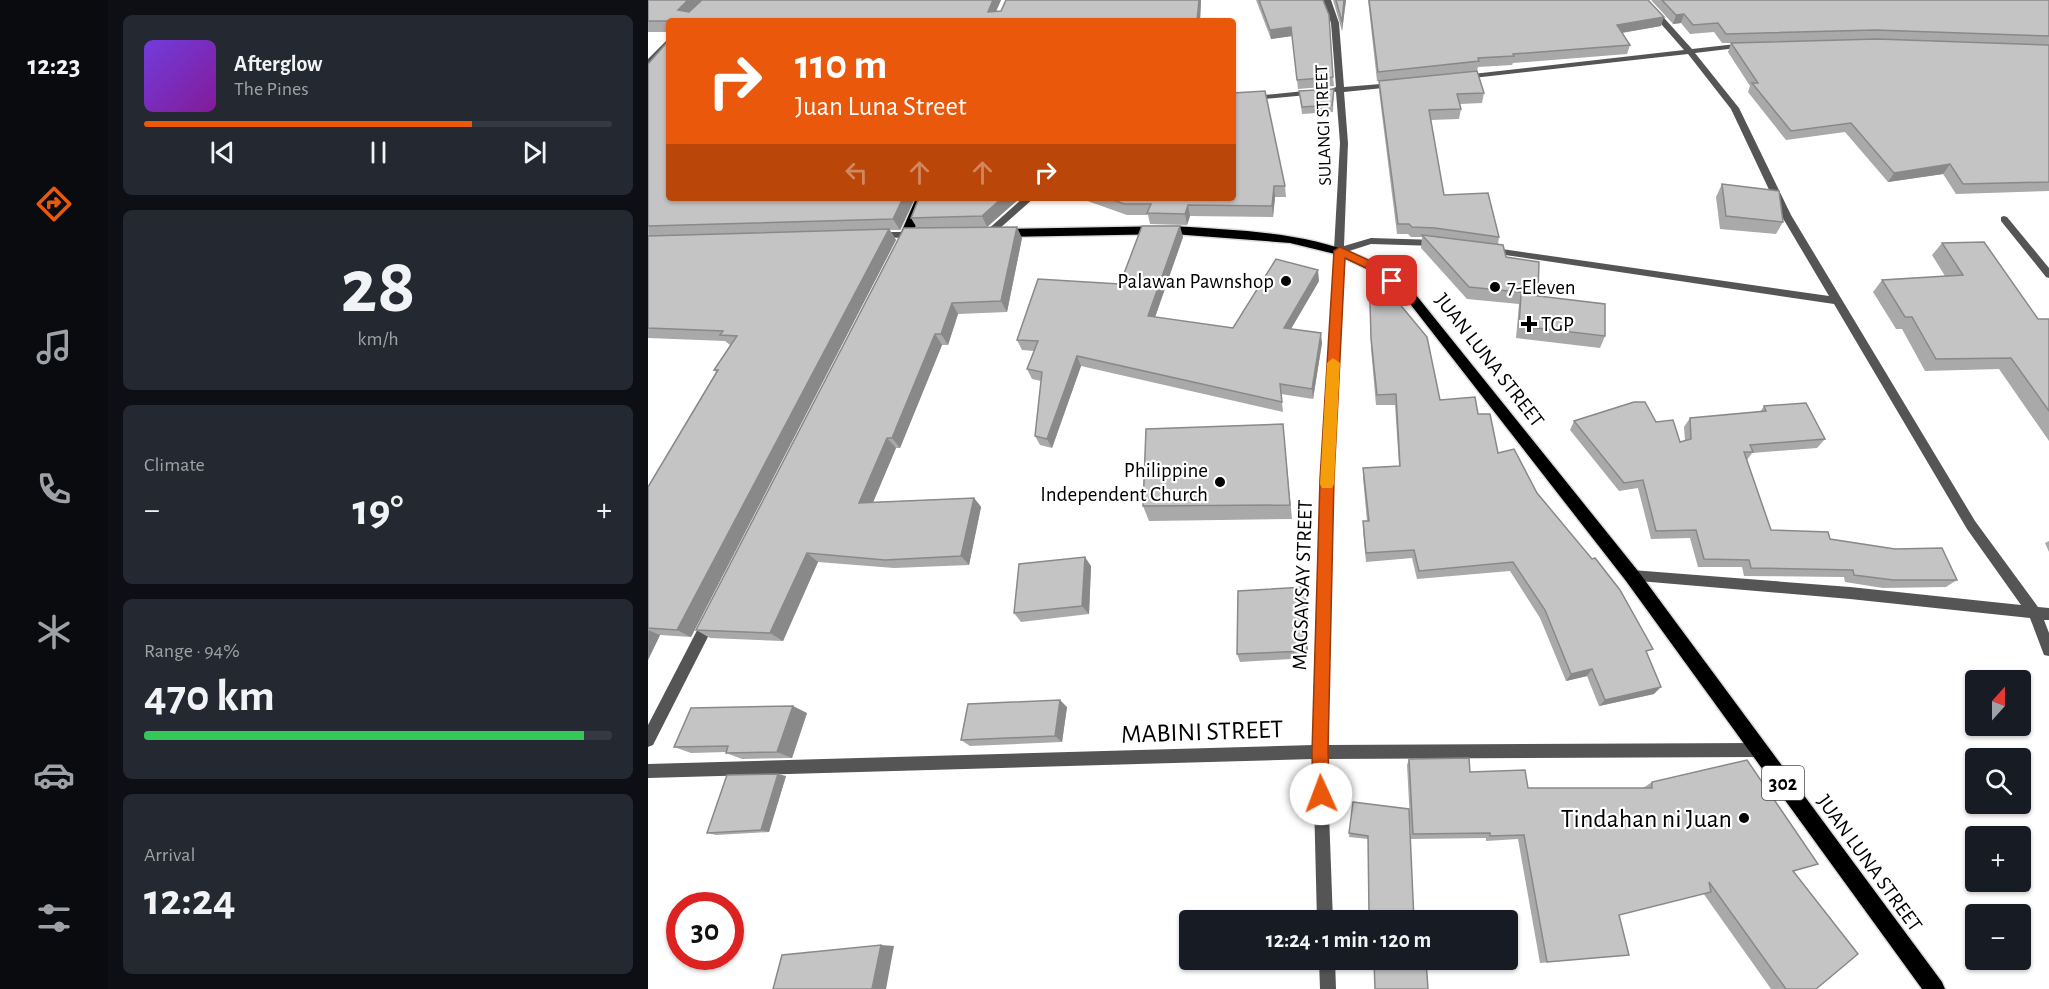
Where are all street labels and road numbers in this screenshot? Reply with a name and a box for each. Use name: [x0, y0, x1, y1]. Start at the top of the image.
street label: SULANGI STREET: [1313, 64, 1335, 186]
street label: JUAN LUNA STREET: [1431, 290, 1548, 431]
street label: MAGSAYSAY STREET: [1289, 499, 1316, 671]
street label: MABINI STREET: [1120, 716, 1284, 748]
road number: 302: [1762, 766, 1804, 800]
street label: JUAN LUNA STREET: [1813, 791, 1926, 935]

